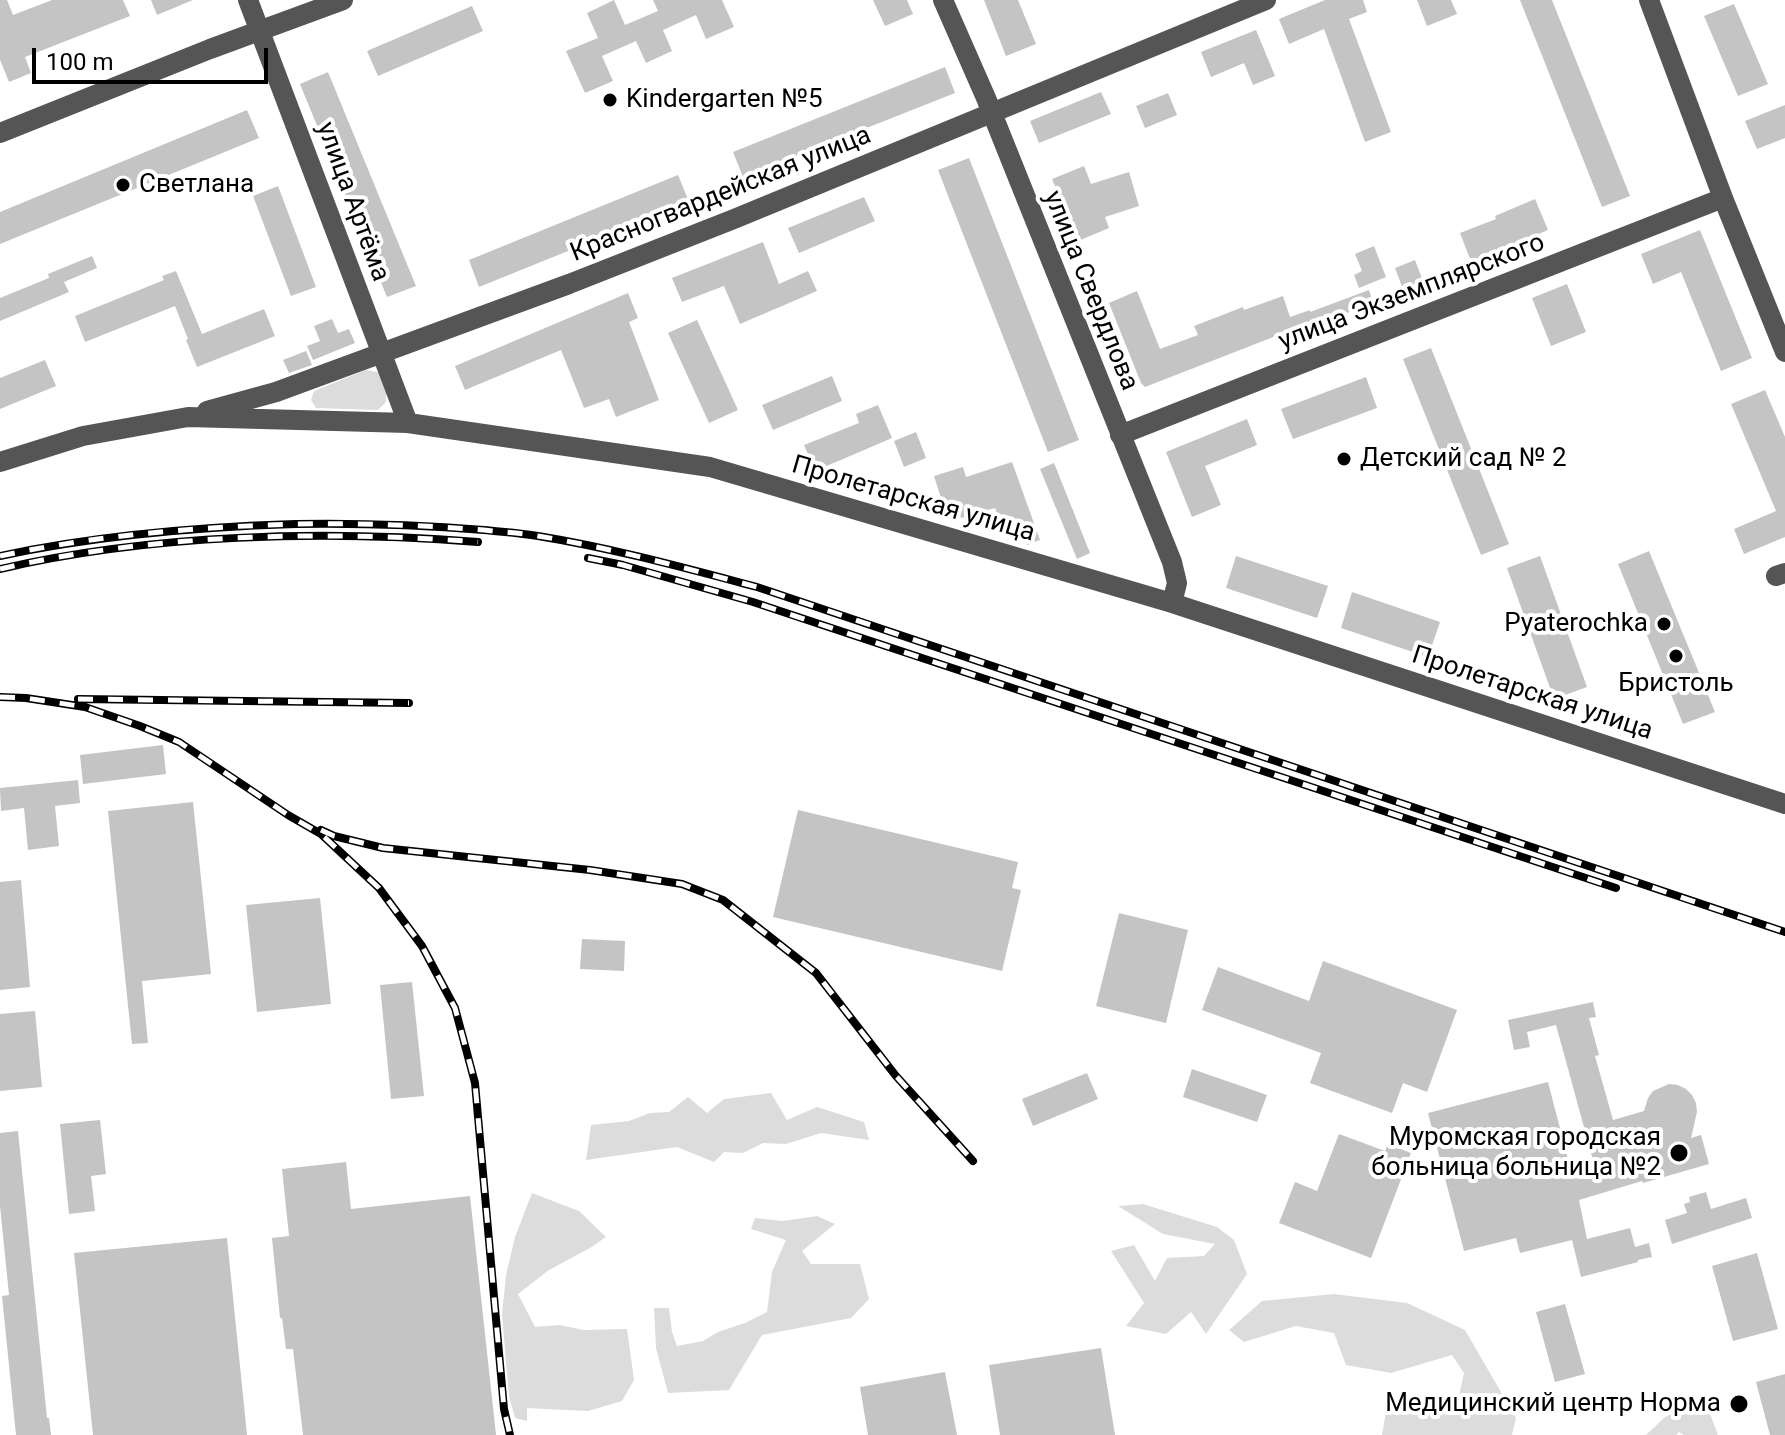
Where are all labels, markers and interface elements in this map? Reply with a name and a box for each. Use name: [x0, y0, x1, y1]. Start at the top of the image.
scale bar: [36, 32, 272, 82]
text: 100 m: [46, 48, 113, 76]
place label: Kindergarten №5: [626, 84, 823, 116]
marker: Kindergarten №5: [601, 91, 619, 109]
street label: улица Артёма: [309, 118, 395, 286]
street label: Красногвардейская улица: [566, 120, 876, 270]
place label: Светлана: [139, 169, 254, 201]
marker: Светлана: [114, 176, 132, 194]
street label: улица Свердлова: [1036, 187, 1144, 395]
street label: улица Экземплярского: [1275, 228, 1549, 358]
place label: Детский сад № 2: [1360, 443, 1567, 475]
street label: Пролетарская улица: [788, 450, 1038, 550]
marker: Детский сад № 2: [1335, 450, 1353, 468]
place label: Pyaterochka: [1504, 608, 1648, 640]
marker: Pyaterochka: [1655, 615, 1673, 633]
street label: Пролетарская улица: [1408, 640, 1656, 748]
marker: Бристоль: [1667, 647, 1685, 665]
place label: Бристоль: [1618, 668, 1734, 700]
place label: Муромская городская больница больница №2: [1371, 1122, 1661, 1184]
marker: Муромская городская больница больница №2: [1668, 1142, 1690, 1164]
place label: Медицинский центр Норма: [1385, 1388, 1721, 1420]
marker: Медицинский центр Норма: [1728, 1393, 1750, 1415]

